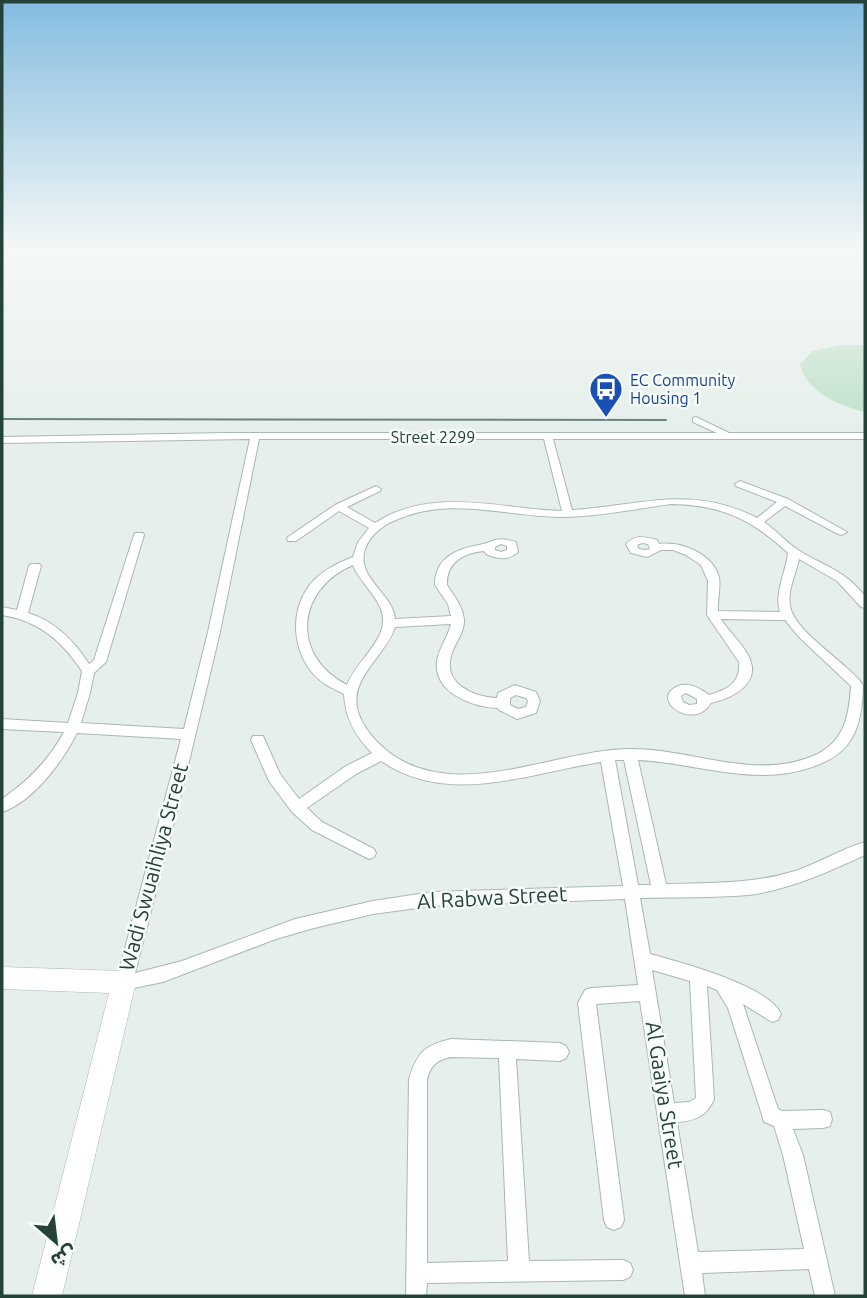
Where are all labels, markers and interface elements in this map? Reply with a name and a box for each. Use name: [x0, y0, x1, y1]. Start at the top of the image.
bus stop icon: EC Community Housing 1: [587, 370, 625, 419]
place label: EC Community Housing 1: [630, 371, 735, 407]
street label: Street 2299: [391, 428, 475, 446]
street label: Wadi Swuaihliya Street: [114, 760, 192, 973]
street label: Al Rabwa Street: [416, 881, 568, 913]
street label: Al Gaaiya Street: [641, 1019, 688, 1170]
north arrow: [21, 1207, 91, 1277]
text: ش: [47, 1241, 81, 1273]

